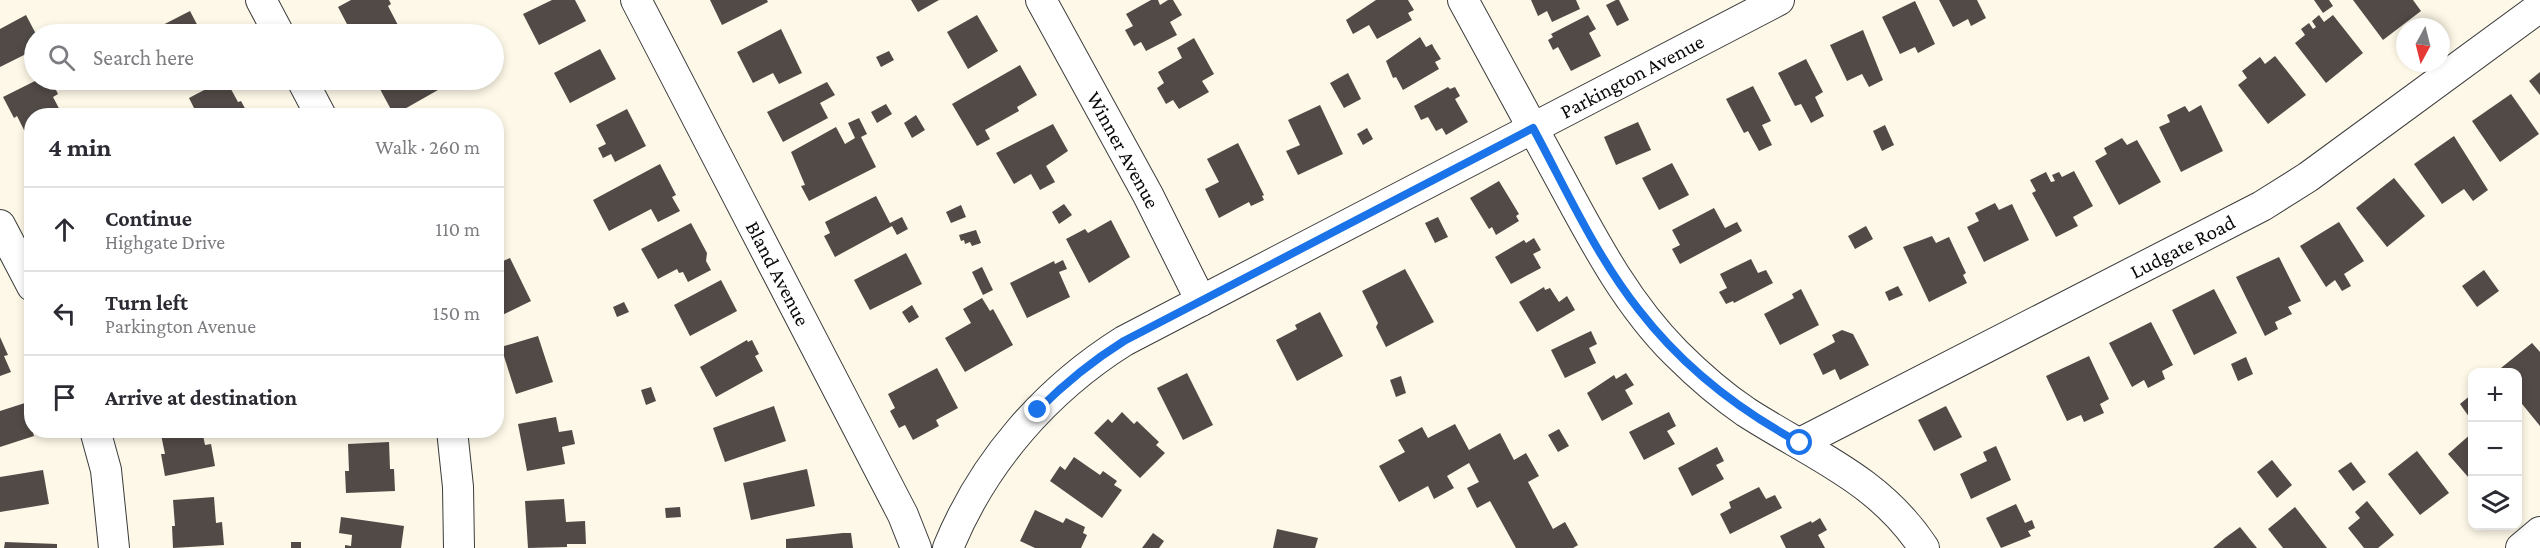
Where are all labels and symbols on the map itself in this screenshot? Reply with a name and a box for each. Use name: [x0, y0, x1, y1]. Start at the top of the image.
north arrow: [2396, 18, 2450, 72]
street label: Parkington Avenue: [1556, 29, 1708, 124]
street label: Winner Avenue: [1082, 87, 1165, 212]
street label: Ludgate Road: [2126, 210, 2239, 284]
street label: Bland Avenue: [741, 217, 815, 330]
route end: [1024, 396, 1050, 422]
route start: [1786, 429, 1812, 455]

